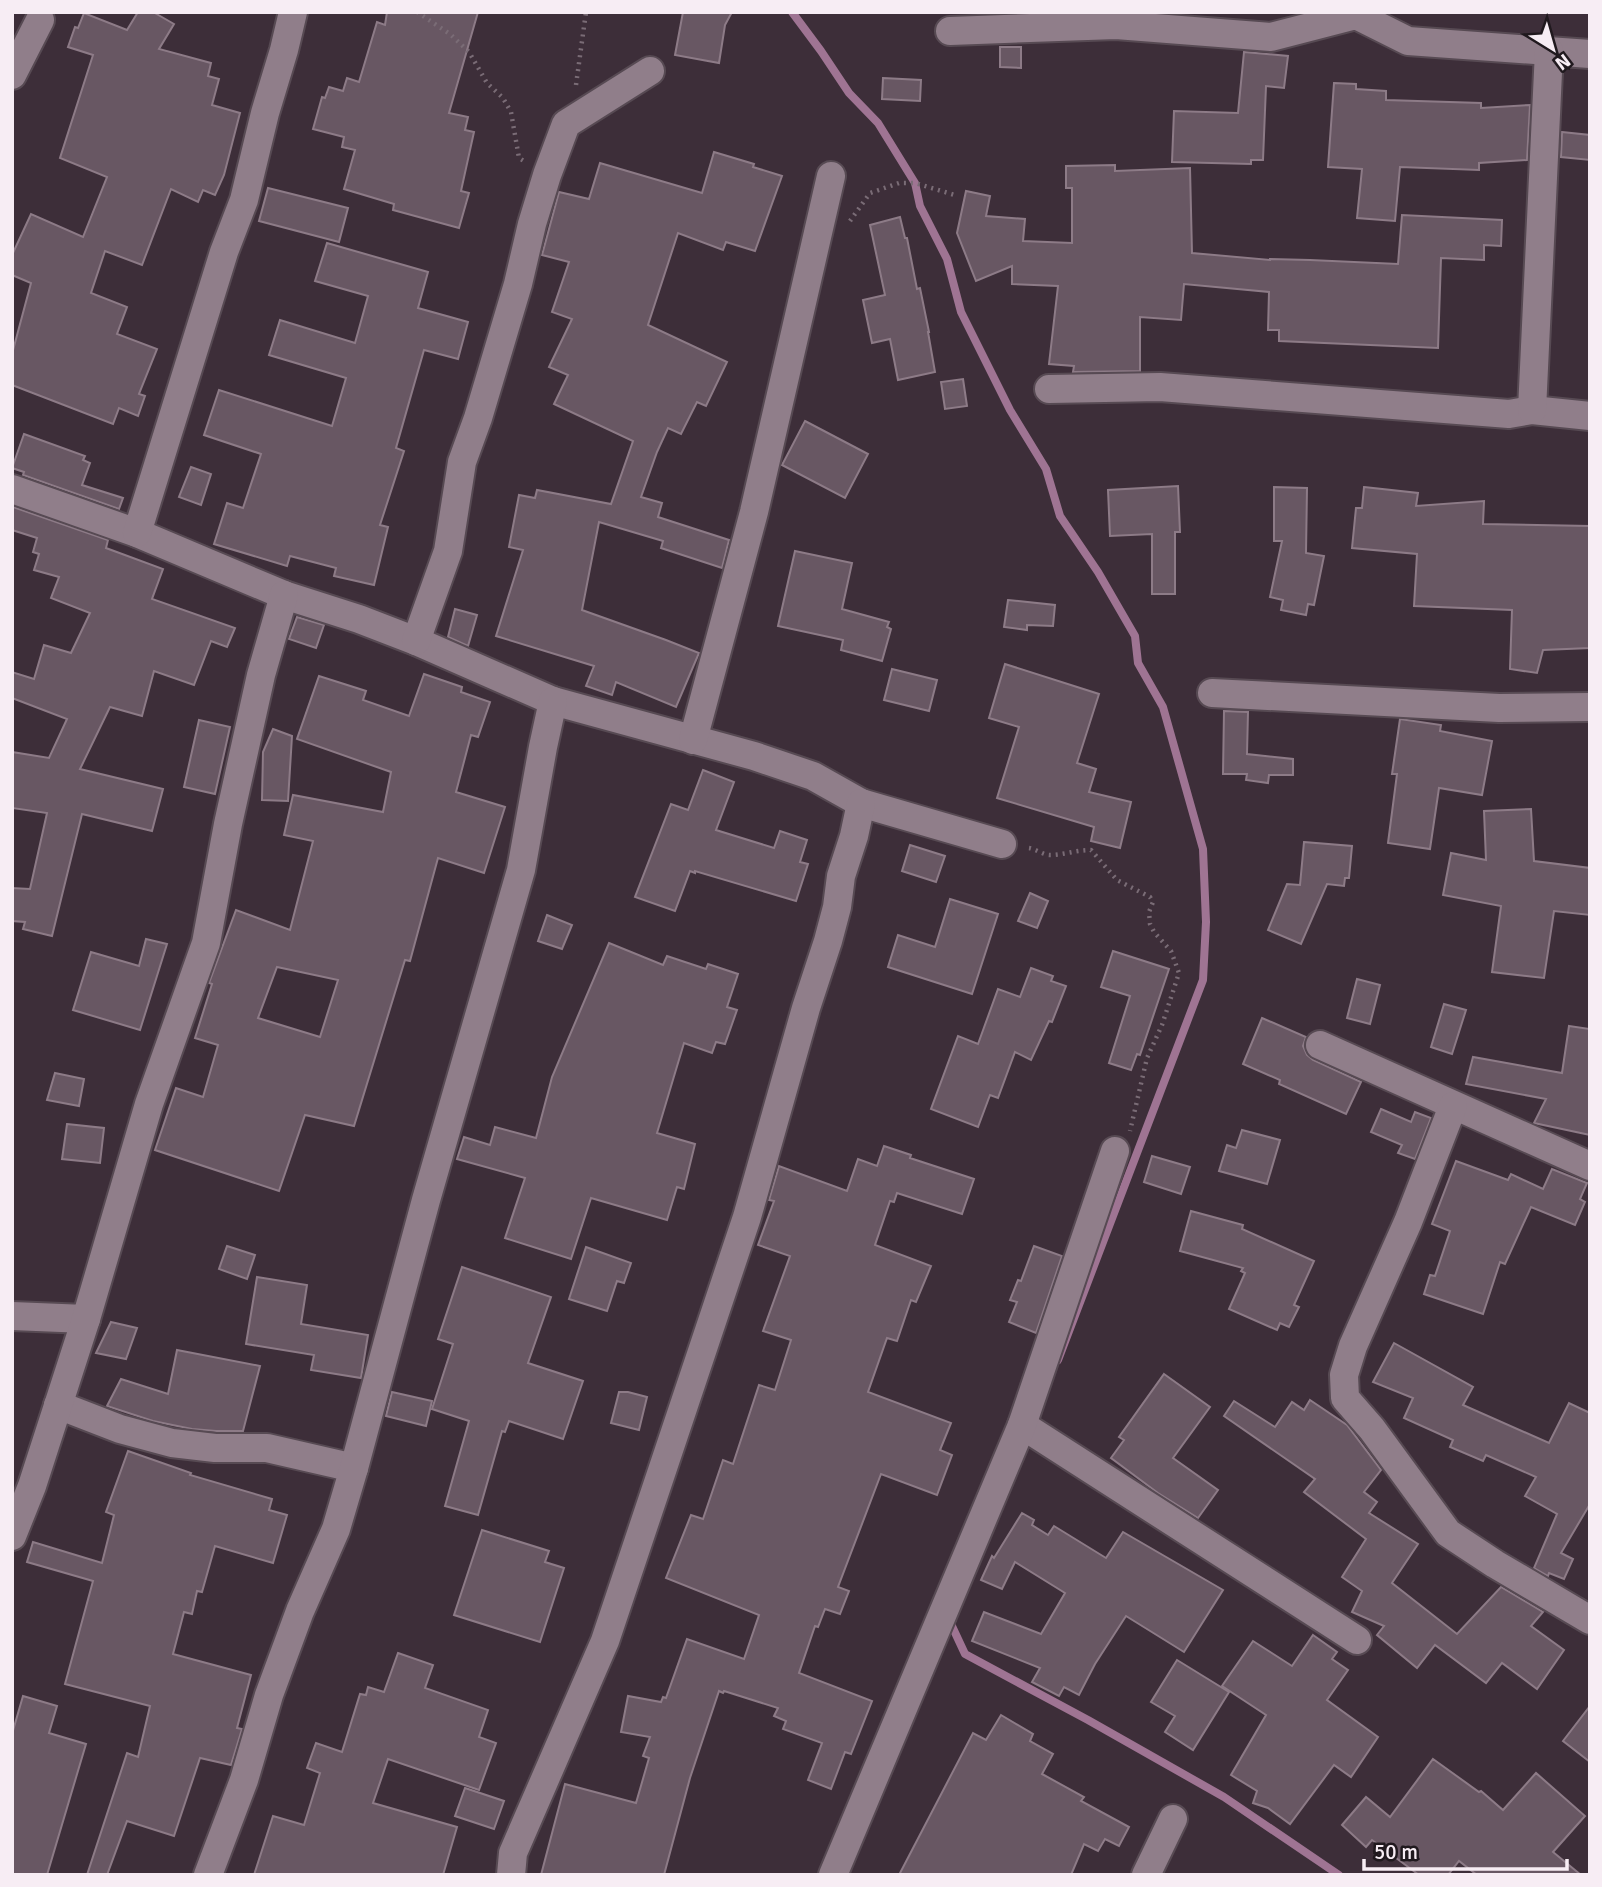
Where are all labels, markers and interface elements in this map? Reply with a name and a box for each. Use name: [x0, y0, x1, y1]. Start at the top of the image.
north arrow: [1518, 14, 1588, 84]
text: N: [1550, 48, 1575, 75]
scale bar: [1364, 1828, 1567, 1872]
text: 50 m: [1374, 1839, 1418, 1865]

